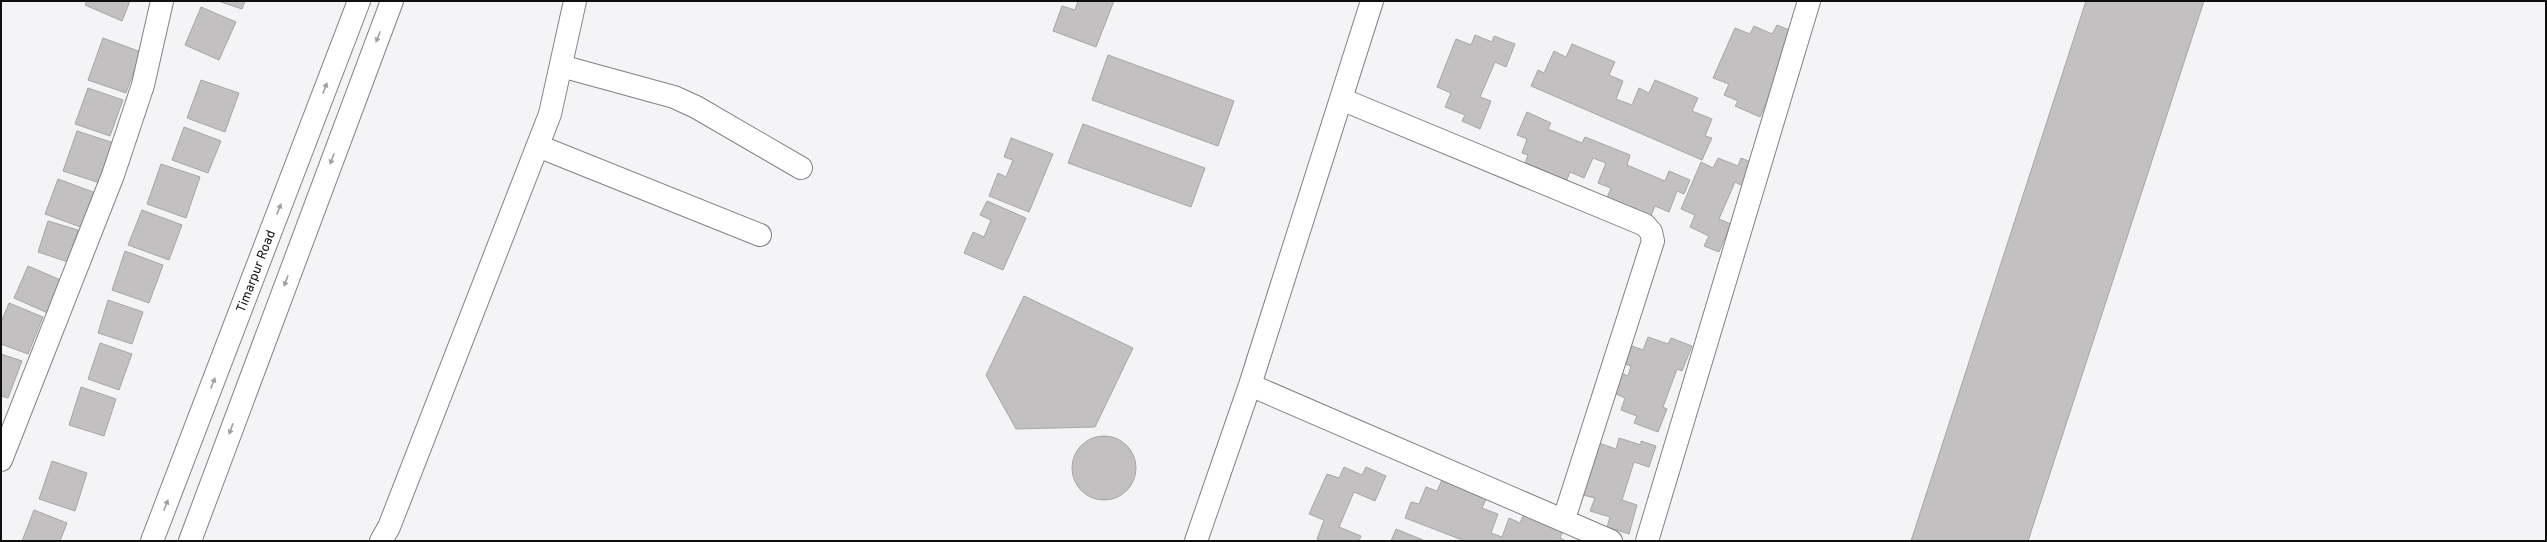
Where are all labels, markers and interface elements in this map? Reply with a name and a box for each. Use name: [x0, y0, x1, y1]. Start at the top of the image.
one-way arrow: [375, 32, 381, 44]
one-way arrow: [323, 82, 329, 94]
one-way arrow: [329, 154, 335, 166]
one-way arrow: [277, 203, 283, 215]
street label: Timarpur Road: [234, 228, 280, 315]
one-way arrow: [283, 275, 289, 287]
one-way arrow: [210, 377, 216, 389]
one-way arrow: [228, 423, 234, 435]
one-way arrow: [164, 498, 170, 510]

